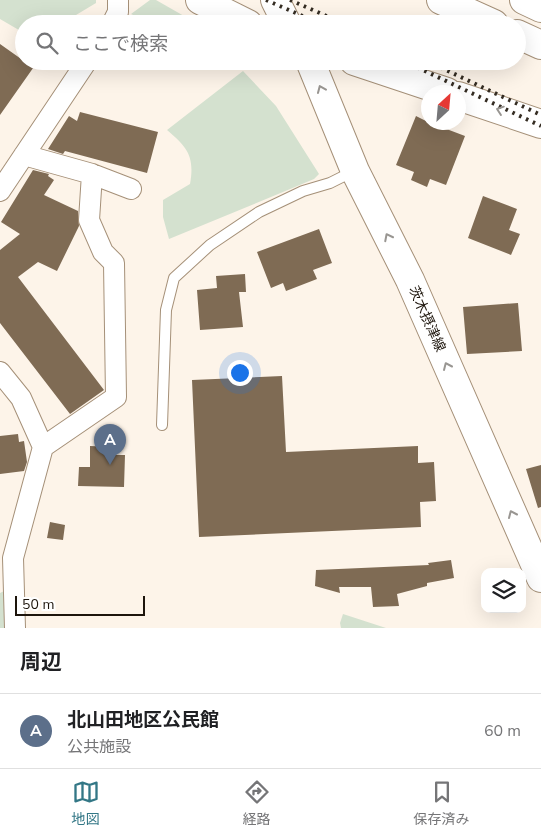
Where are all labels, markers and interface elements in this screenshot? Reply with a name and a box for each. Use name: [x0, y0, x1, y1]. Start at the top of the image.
search box: [15, 15, 526, 70]
icon: search: [33, 29, 61, 57]
text: ここで検索: [73, 31, 168, 57]
one-way arrow: [316, 85, 327, 94]
north arrow: [421, 85, 466, 130]
one-way arrow: [496, 106, 505, 116]
one-way arrow: [384, 233, 394, 242]
street label: 茨木摂津線: [404, 283, 450, 355]
your location: [227, 360, 253, 386]
one-way arrow: [443, 362, 454, 371]
pin: A: [94, 424, 126, 465]
one-way arrow: [508, 510, 519, 519]
map controls: [481, 568, 526, 613]
button: layers: [481, 568, 526, 613]
scale bar: [15, 593, 145, 616]
text: 50 m: [22, 595, 54, 614]
text: 周辺: [20, 648, 62, 676]
text: 北山田地区公民館: [67, 707, 219, 733]
text: A: [30, 720, 42, 742]
text: 60 m: [484, 720, 521, 742]
text: 公共施設: [67, 736, 131, 758]
tab: 地図: [72, 778, 100, 829]
tab: 経路: [243, 778, 271, 829]
tab: 保存済み: [414, 778, 470, 829]

